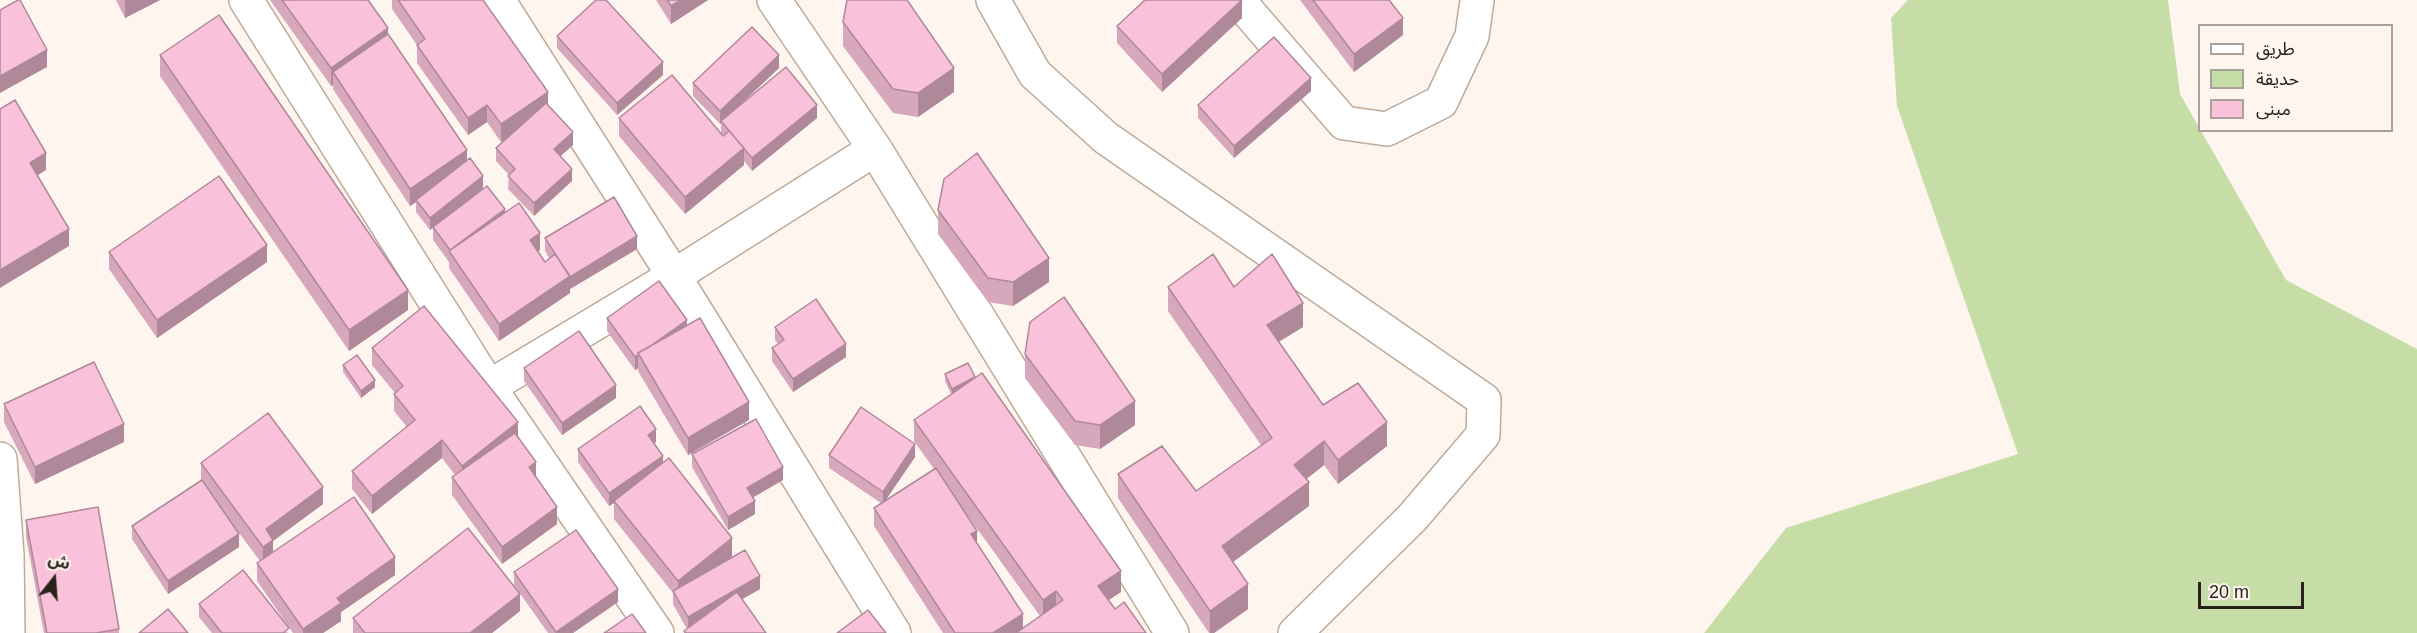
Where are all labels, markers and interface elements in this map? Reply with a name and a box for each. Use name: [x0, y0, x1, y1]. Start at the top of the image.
legend: [2198, 24, 2393, 132]
text: طريق: [2256, 39, 2295, 59]
text: حديقة: [2256, 69, 2299, 89]
text: مبنى: [2256, 99, 2291, 119]
north arrow: [24, 549, 84, 609]
text: ش: [46, 550, 72, 573]
scale bar: [2201, 570, 2308, 608]
text: 20 m: [2209, 582, 2249, 602]

